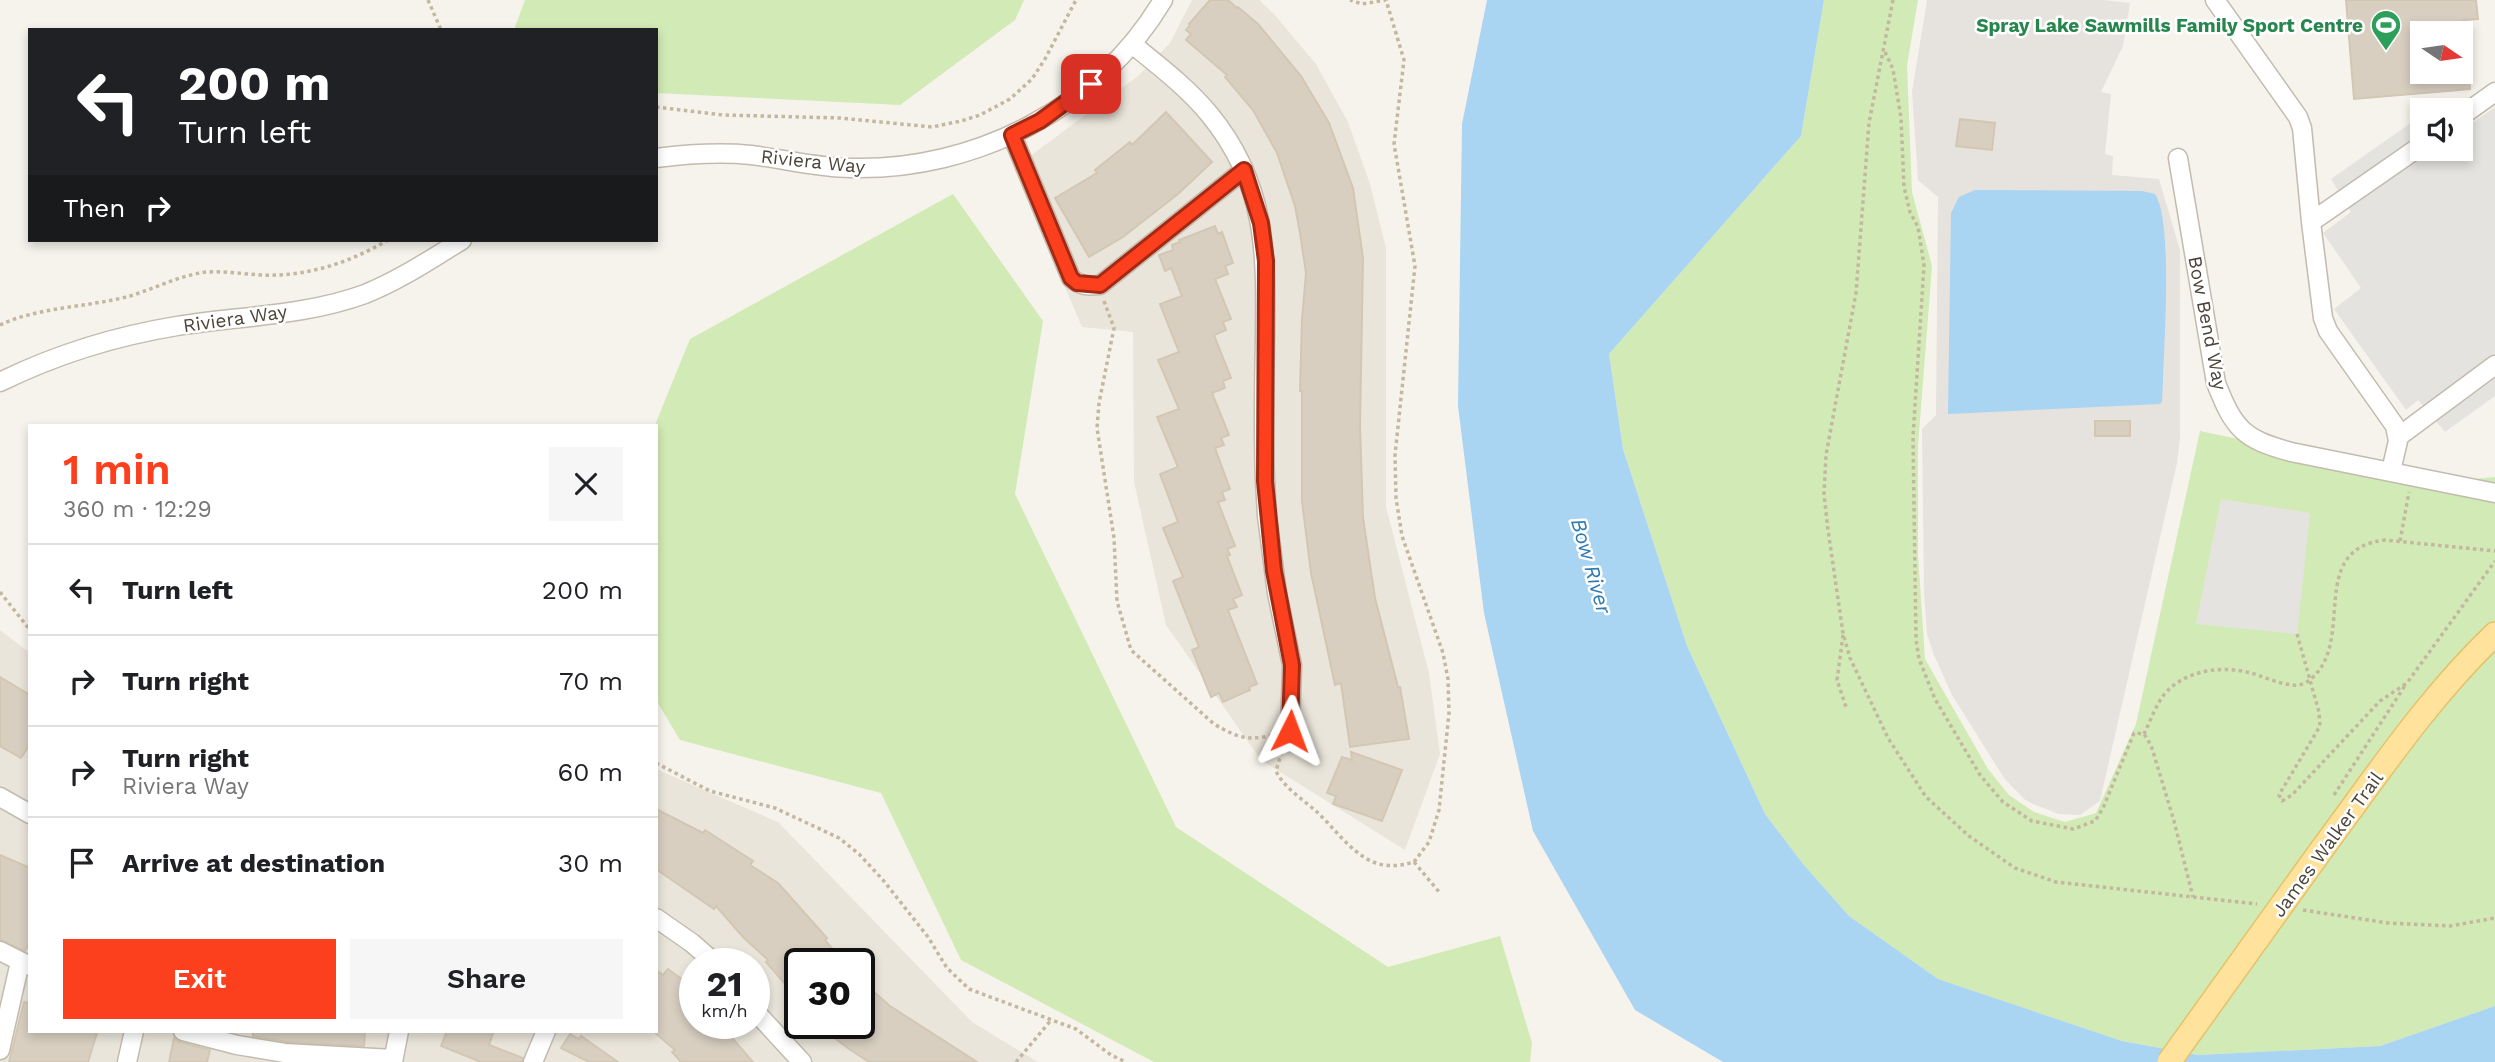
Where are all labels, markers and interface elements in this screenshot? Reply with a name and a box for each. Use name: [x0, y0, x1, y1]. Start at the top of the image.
sports icon: Spray Lake Sawmills Family Sport Centre: [2369, 8, 2403, 52]
place label: Spray Lake Sawmills Family Sport Centre: [1976, 14, 2363, 37]
north arrow: [2410, 21, 2473, 84]
map controls: [2410, 21, 2473, 161]
text: 200 m: [178, 54, 330, 112]
pin: [1061, 54, 1121, 114]
icon: left: [63, 56, 154, 147]
icon: arrive: [1072, 65, 1110, 103]
button: sound: [2410, 98, 2473, 161]
text: Turn left: [178, 113, 311, 151]
street label: Riviera Way: [760, 145, 866, 178]
icon: right: [139, 189, 177, 227]
text: Then: [63, 193, 125, 223]
street label: Bow Bend Way: [2183, 254, 2232, 392]
street label: Riviera Way: [182, 300, 289, 337]
text: 1 min: [63, 445, 171, 494]
button: close: [549, 447, 623, 521]
text: 360 m · 12:29: [63, 496, 212, 523]
water label: Bow River: [1566, 515, 1617, 617]
icon: left: [63, 571, 101, 609]
text: Turn left: [122, 575, 233, 605]
text: 200 m: [542, 575, 623, 605]
icon: right: [63, 662, 101, 700]
text: Turn right: [122, 666, 249, 696]
text: 70 m: [559, 666, 623, 696]
position arrow: [1253, 694, 1327, 768]
text: Turn right: [122, 743, 249, 773]
icon: right: [63, 753, 101, 791]
text: 60 m: [557, 757, 623, 787]
street label: James Walker Trail: [2267, 767, 2388, 922]
text: Riviera Way: [122, 773, 249, 800]
icon: arrive: [63, 844, 101, 882]
text: Arrive at destination: [122, 848, 385, 878]
text: 30 m: [558, 848, 623, 878]
button: Exit: [63, 939, 336, 1019]
button: Share: [350, 939, 623, 1019]
speed limit sign: 30: [784, 948, 875, 1039]
text: 21: [707, 963, 742, 1005]
text: km/h: [701, 1000, 748, 1021]

